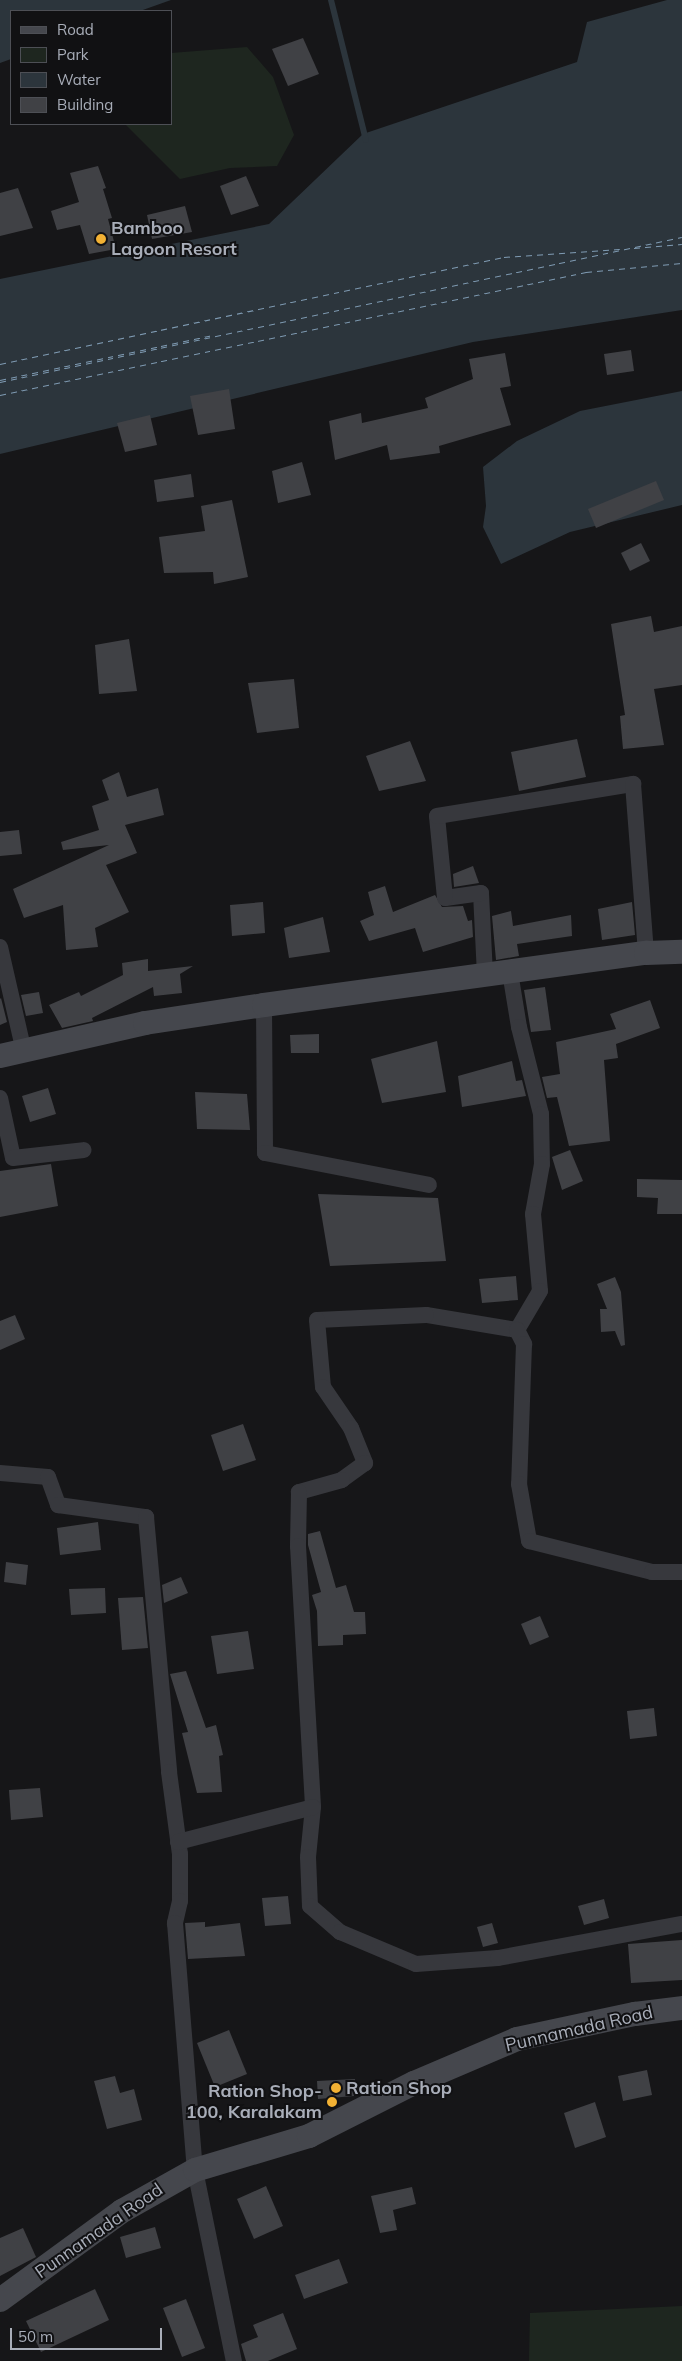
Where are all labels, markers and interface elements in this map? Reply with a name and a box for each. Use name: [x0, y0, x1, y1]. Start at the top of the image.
legend: [10, 10, 172, 125]
text: Road: [57, 20, 94, 39]
text: Park: [57, 45, 89, 64]
text: Water: [57, 70, 101, 89]
text: Building: [57, 95, 113, 114]
place label: Bamboo Lagoon Resort: [111, 218, 237, 260]
marker: Bamboo Lagoon Resort: [95, 233, 107, 245]
street label: Punnamada Road: [503, 2002, 655, 2056]
place label: Ration Shop: [346, 2077, 452, 2099]
place label: Ration Shop- 100, Karalakam: [186, 2081, 322, 2124]
marker: Ration Shop: [330, 2082, 342, 2094]
marker: Ration Shop- 100, Karalakam: [326, 2096, 338, 2108]
street label: Punnamada Road: [31, 2179, 167, 2283]
scale bar: [12, 2318, 165, 2350]
text: 50 m: [18, 2327, 53, 2346]

